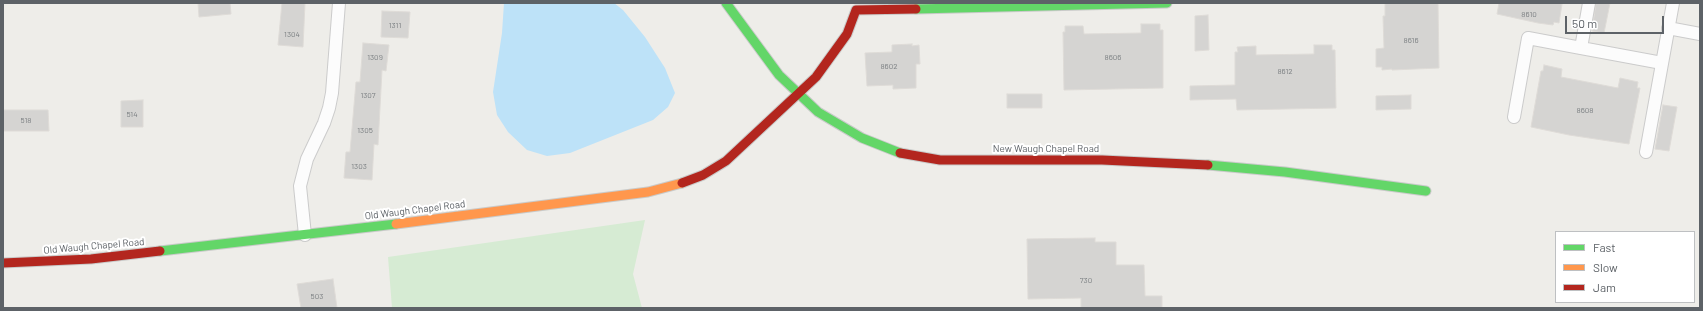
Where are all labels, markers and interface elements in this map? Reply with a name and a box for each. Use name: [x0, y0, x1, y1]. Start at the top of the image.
scale bar: [1567, 8, 1666, 34]
house number: 8610: [1521, 9, 1537, 19]
text: 50 m: [1572, 16, 1597, 30]
house number: 1311: [389, 20, 401, 30]
house number: 1304: [284, 29, 300, 39]
house number: 8616: [1403, 35, 1419, 45]
house number: 1309: [367, 52, 383, 62]
house number: 8606: [1105, 52, 1121, 62]
house number: 8602: [880, 61, 898, 71]
house number: 8612: [1277, 66, 1293, 76]
house number: 1307: [360, 90, 376, 100]
house number: 8608: [1577, 105, 1593, 115]
house number: 514: [126, 109, 138, 119]
house number: 518: [21, 115, 31, 125]
house number: 1305: [357, 125, 373, 135]
street label: New Waugh Chapel Road: [993, 143, 1099, 155]
house number: 1303: [351, 161, 367, 171]
street label: Old Waugh Chapel Road: [364, 198, 466, 222]
legend: [1555, 231, 1695, 303]
street label: Old Waugh Chapel Road: [43, 236, 145, 256]
text: Fast: [1593, 240, 1616, 254]
text: Slow: [1593, 260, 1618, 274]
house number: 730: [1080, 275, 1092, 285]
text: Jam: [1593, 280, 1616, 294]
house number: 503: [311, 291, 323, 301]

